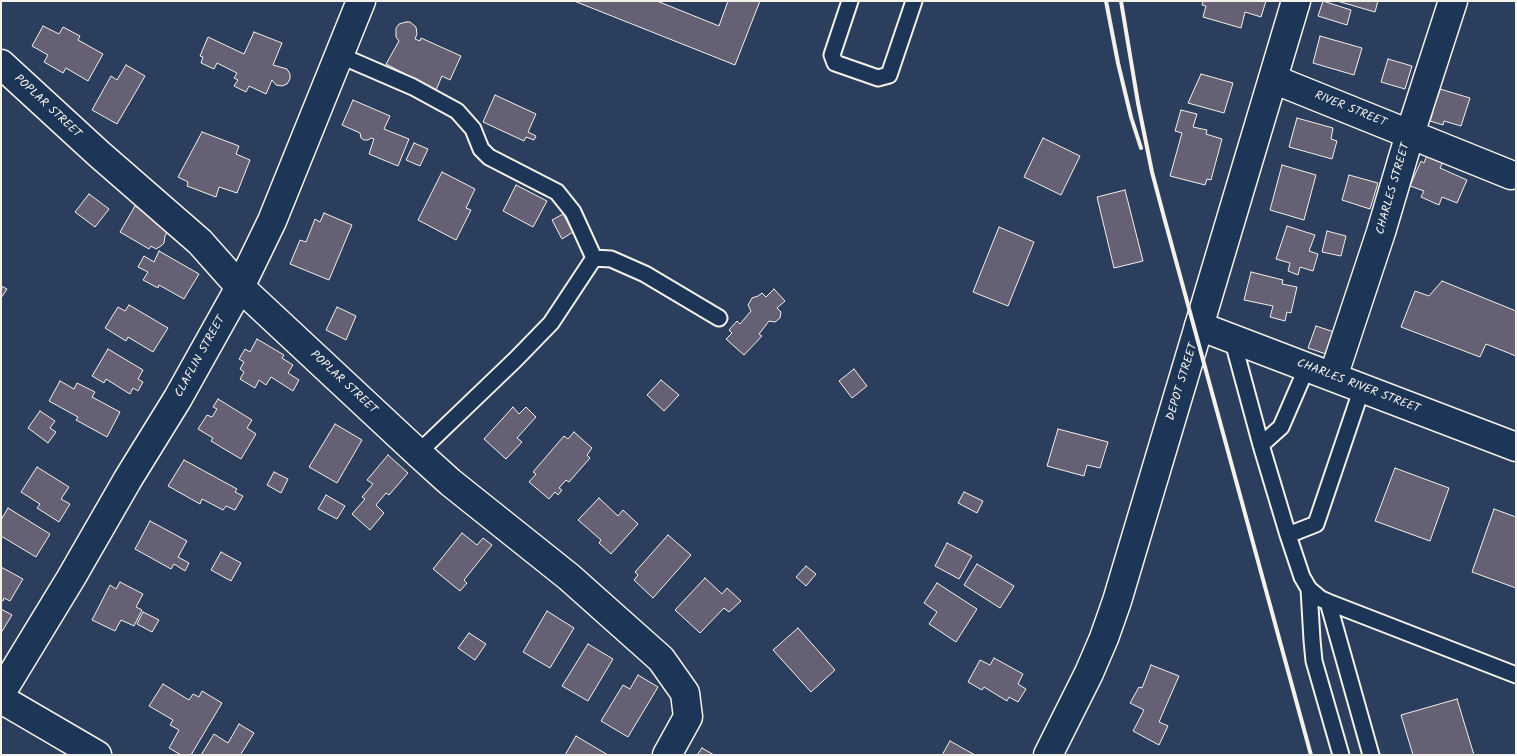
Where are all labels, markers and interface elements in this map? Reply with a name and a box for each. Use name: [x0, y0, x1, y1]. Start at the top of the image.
street label: POPLAR STREET: [11, 72, 83, 142]
street label: RIVER STREET: [1312, 89, 1388, 131]
street label: CHARLES STREET: [1374, 142, 1414, 236]
street label: CLAFLIN STREET: [173, 314, 229, 400]
street label: DEPOT STREET: [1164, 342, 1202, 422]
street label: POPLAR STREET: [307, 348, 379, 418]
street label: CHARLES RIVER STREET: [1295, 357, 1421, 417]

